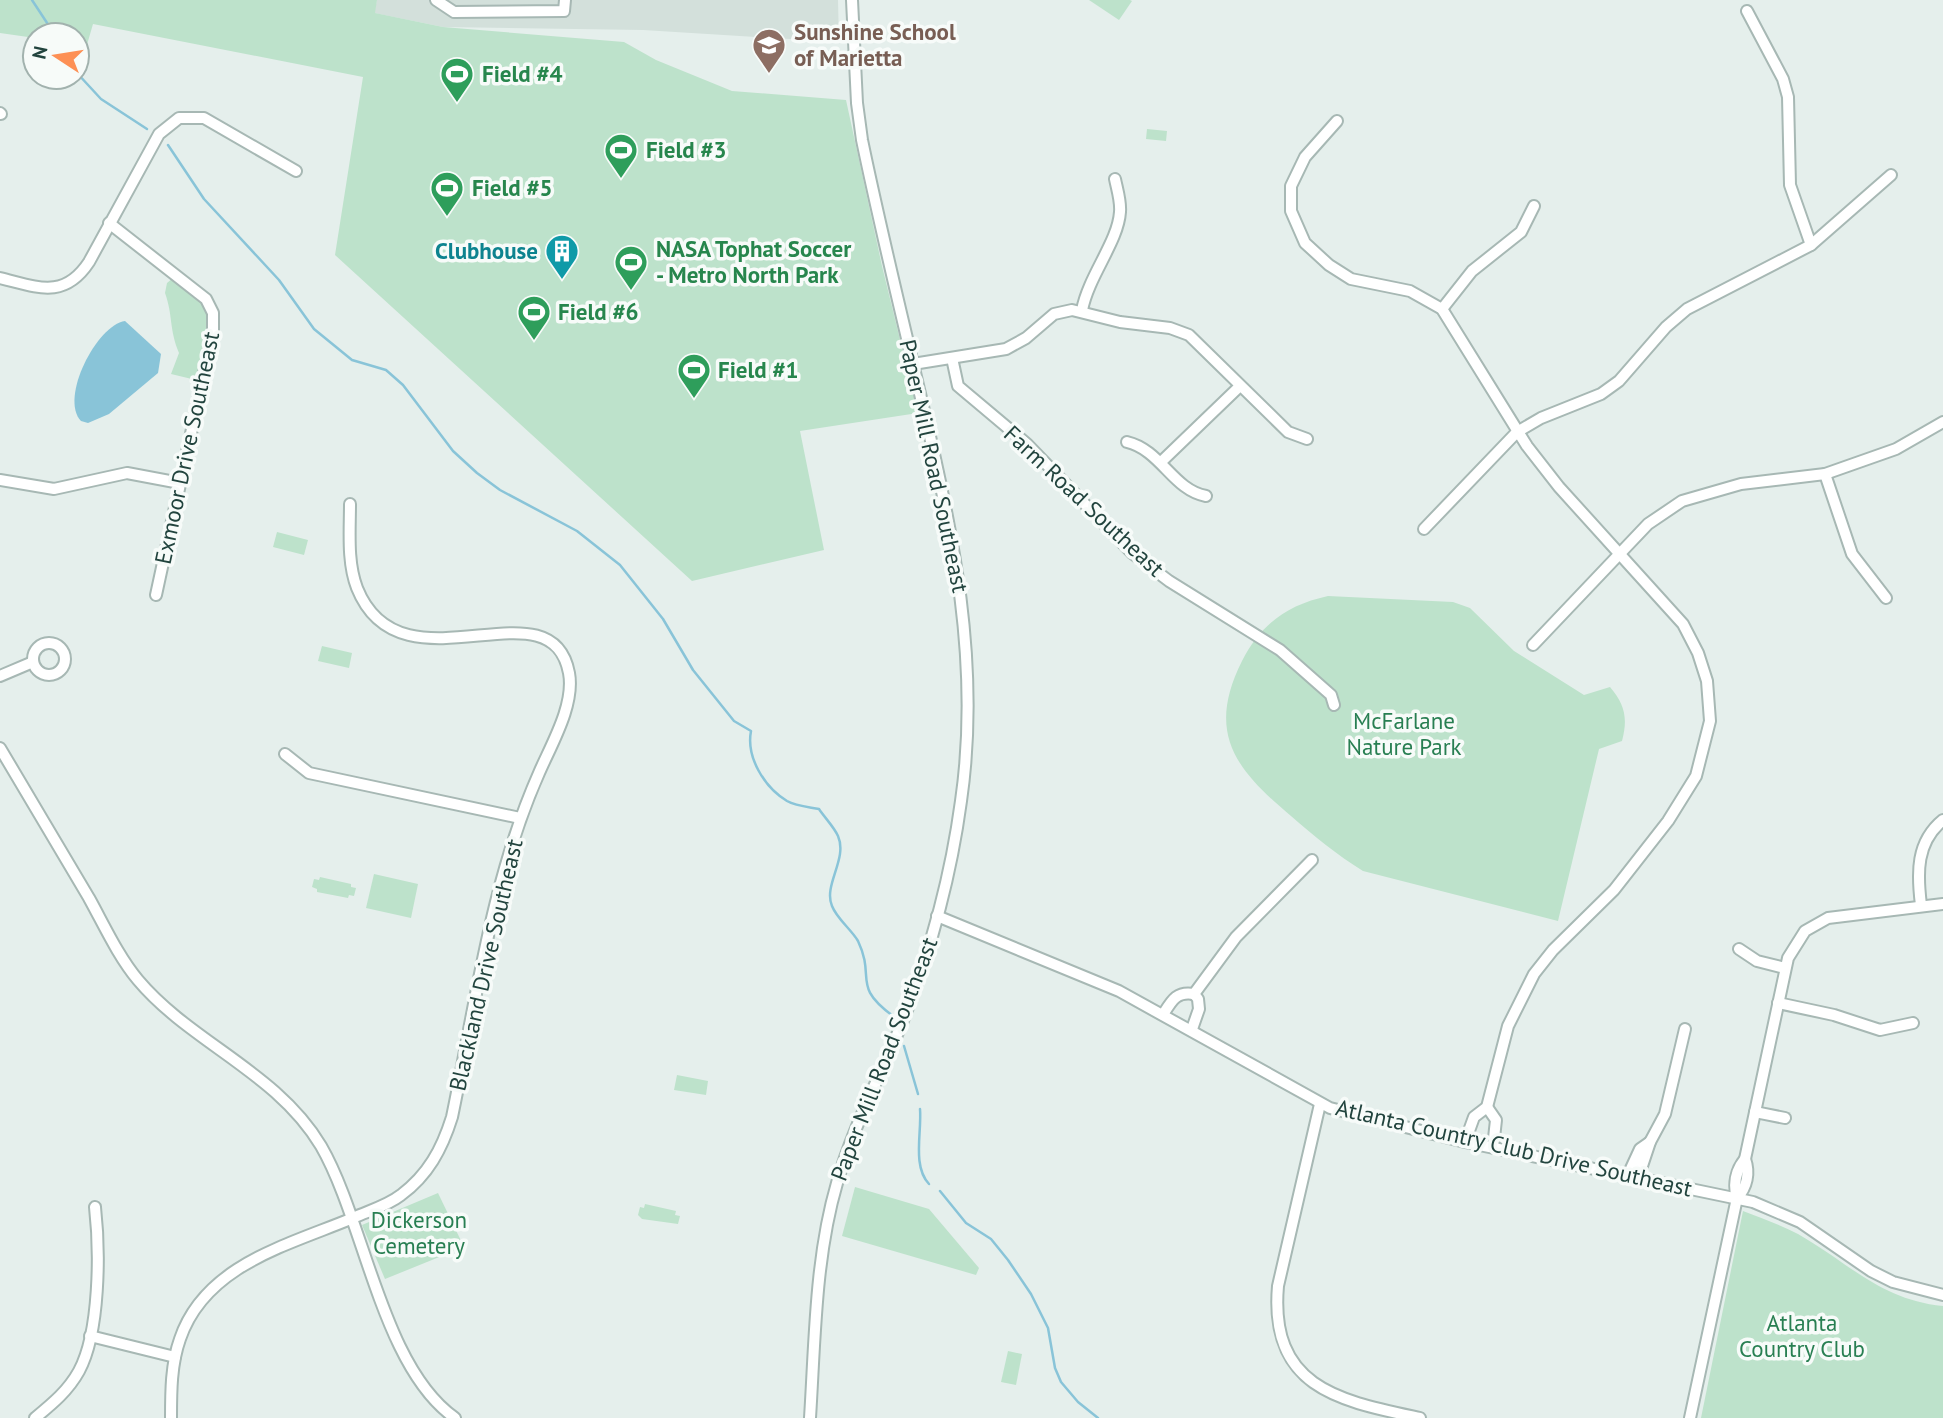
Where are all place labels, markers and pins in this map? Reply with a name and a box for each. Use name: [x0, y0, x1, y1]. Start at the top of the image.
place label: Sunshine School of Marietta: [794, 17, 956, 72]
school or university icon: Sunshine School of Marietta: [750, 26, 788, 75]
sports icon: Field #4: [438, 55, 476, 104]
place label: Field #4: [482, 59, 563, 88]
sports icon: Field #3: [602, 131, 640, 180]
place label: Field #3: [646, 135, 727, 164]
sports icon: Field #5: [428, 169, 466, 218]
place label: Field #5: [472, 173, 553, 202]
building icon: Clubhouse: [543, 232, 581, 281]
place label: NASA Tophat Soccer - Metro North Park: [656, 234, 852, 289]
place label: Clubhouse: [435, 236, 538, 265]
sports icon: NASA Tophat Soccer - Metro North Park: [612, 243, 650, 292]
sports icon: Field #6: [515, 293, 553, 342]
place label: Field #6: [558, 297, 639, 326]
sports icon: Field #1: [675, 351, 713, 400]
place label: Field #1: [718, 355, 799, 384]

